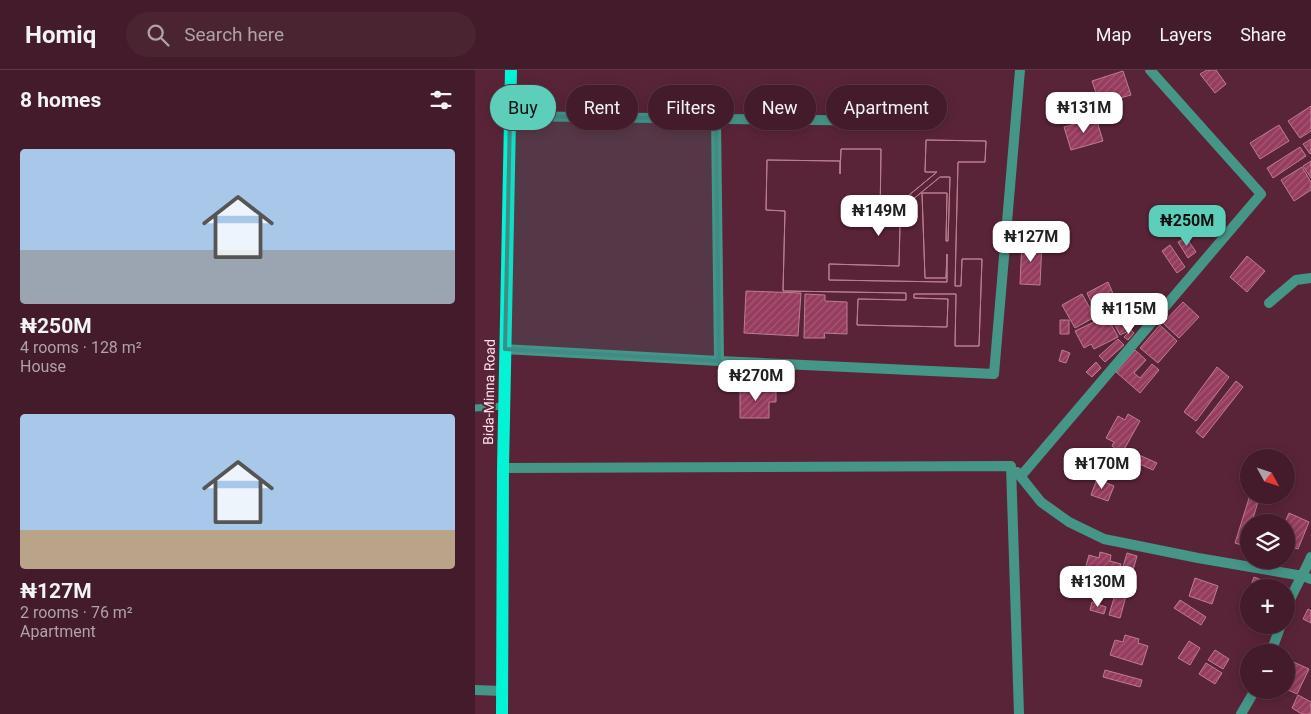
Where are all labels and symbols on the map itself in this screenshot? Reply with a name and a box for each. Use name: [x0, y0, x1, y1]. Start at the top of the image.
pin: ₦131M: [1049, 92, 1119, 134]
pin: ₦149M: [844, 194, 914, 237]
pin: ₦250M: [1152, 204, 1222, 247]
pin: ₦127M: [996, 220, 1066, 263]
pin: ₦115M: [1094, 292, 1164, 335]
street label: Bida-Minna Road: [480, 339, 498, 445]
pin: ₦270M: [721, 360, 791, 402]
pin: ₦170M: [1067, 448, 1137, 490]
north arrow: [1240, 449, 1295, 504]
pin: ₦130M: [1063, 566, 1133, 608]

